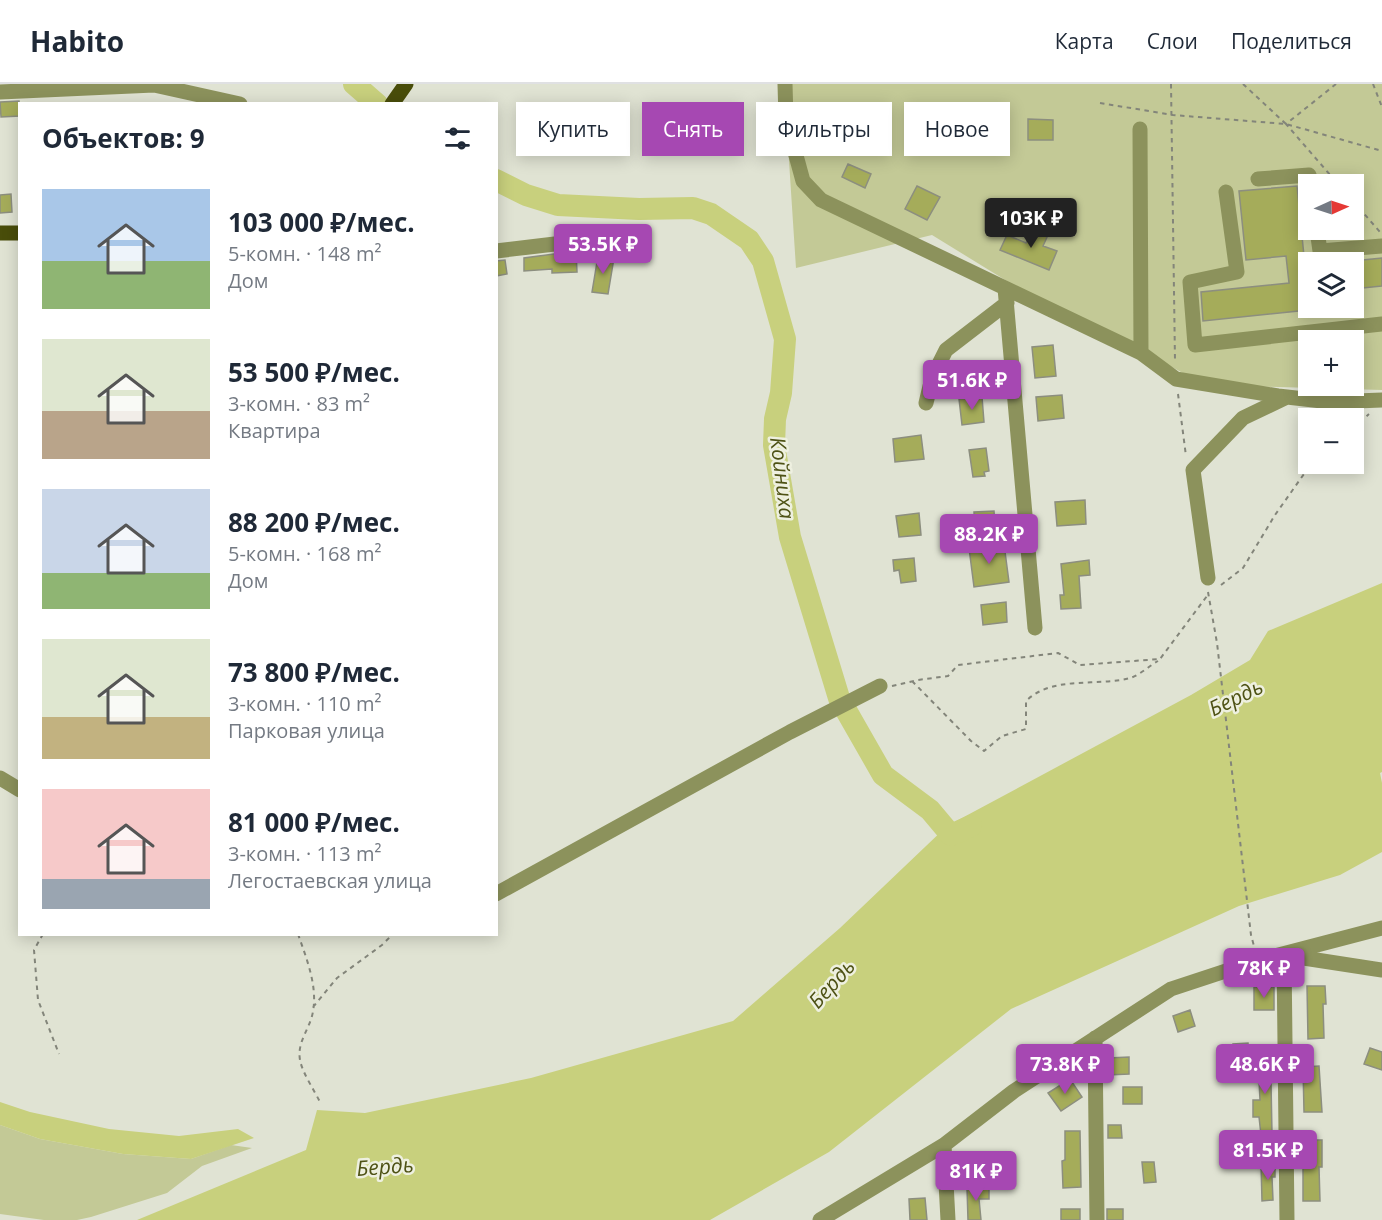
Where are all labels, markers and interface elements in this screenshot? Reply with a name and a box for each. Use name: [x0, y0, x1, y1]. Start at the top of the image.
text: Habito: [30, 22, 124, 60]
text: Карта: [1055, 27, 1114, 55]
text: Слои: [1147, 27, 1198, 55]
text: Поделиться: [1231, 27, 1352, 55]
chip: Купить: [516, 102, 630, 156]
chip: Снять: [642, 102, 744, 156]
chip: Фильтры: [756, 102, 892, 156]
chip: Новое: [904, 102, 1010, 156]
text: Объектов: 9: [42, 120, 205, 156]
icon: filters: [441, 122, 474, 155]
north arrow: [1298, 174, 1364, 240]
map controls: [1298, 174, 1364, 474]
pin: 103K ₽: [982, 198, 1080, 249]
text: 103 000 ₽/мес.: [228, 204, 415, 240]
text: 103K ₽: [999, 204, 1063, 231]
icon: home: [90, 213, 162, 285]
pin: 53.5K ₽: [548, 224, 658, 275]
text: 53.5K ₽: [568, 230, 638, 257]
text: 5-комн. · 148 m²: [228, 240, 381, 267]
button: layers: [1298, 252, 1364, 318]
text: Дом: [228, 267, 268, 294]
button: +: [1298, 330, 1364, 396]
text: 53 500 ₽/мес.: [228, 354, 400, 390]
pin: 51.6K ₽: [917, 360, 1027, 411]
icon: home: [90, 363, 162, 435]
text: 51.6K ₽: [937, 366, 1007, 393]
text: 3-комн. · 83 m²: [228, 390, 370, 417]
button: −: [1298, 408, 1364, 474]
text: Квартира: [228, 417, 321, 444]
water label: Койниха: [764, 435, 802, 521]
text: 88 200 ₽/мес.: [228, 504, 400, 540]
icon: home: [90, 513, 162, 585]
pin: 88.2K ₽: [934, 514, 1044, 565]
text: 88.2K ₽: [954, 520, 1024, 547]
text: 5-комн. · 168 m²: [228, 540, 381, 567]
text: Дом: [228, 567, 268, 594]
text: 73 800 ₽/мес.: [228, 654, 400, 690]
icon: home: [90, 663, 162, 735]
water label: Бердь: [1204, 672, 1267, 722]
text: 3-комн. · 110 m²: [228, 690, 381, 717]
text: Парковая улица: [228, 717, 385, 744]
text: 81 000 ₽/мес.: [228, 804, 400, 840]
icon: home: [90, 813, 162, 885]
text: 3-комн. · 113 m²: [228, 840, 381, 867]
text: Легостаевская улица: [228, 867, 432, 894]
pin: 78K ₽: [1222, 948, 1306, 999]
water label: Бердь: [802, 953, 861, 1014]
text: 78K ₽: [1238, 954, 1291, 981]
pin: 73.8K ₽: [1010, 1044, 1120, 1095]
pin: 48.6K ₽: [1210, 1044, 1320, 1095]
text: 73.8K ₽: [1030, 1050, 1100, 1077]
text: 48.6K ₽: [1230, 1050, 1300, 1077]
pin: 81.5K ₽: [1213, 1130, 1323, 1181]
text: 81.5K ₽: [1233, 1136, 1303, 1163]
water label: Бердь: [355, 1150, 414, 1182]
pin: 81K ₽: [934, 1151, 1018, 1202]
text: 81K ₽: [950, 1157, 1003, 1184]

